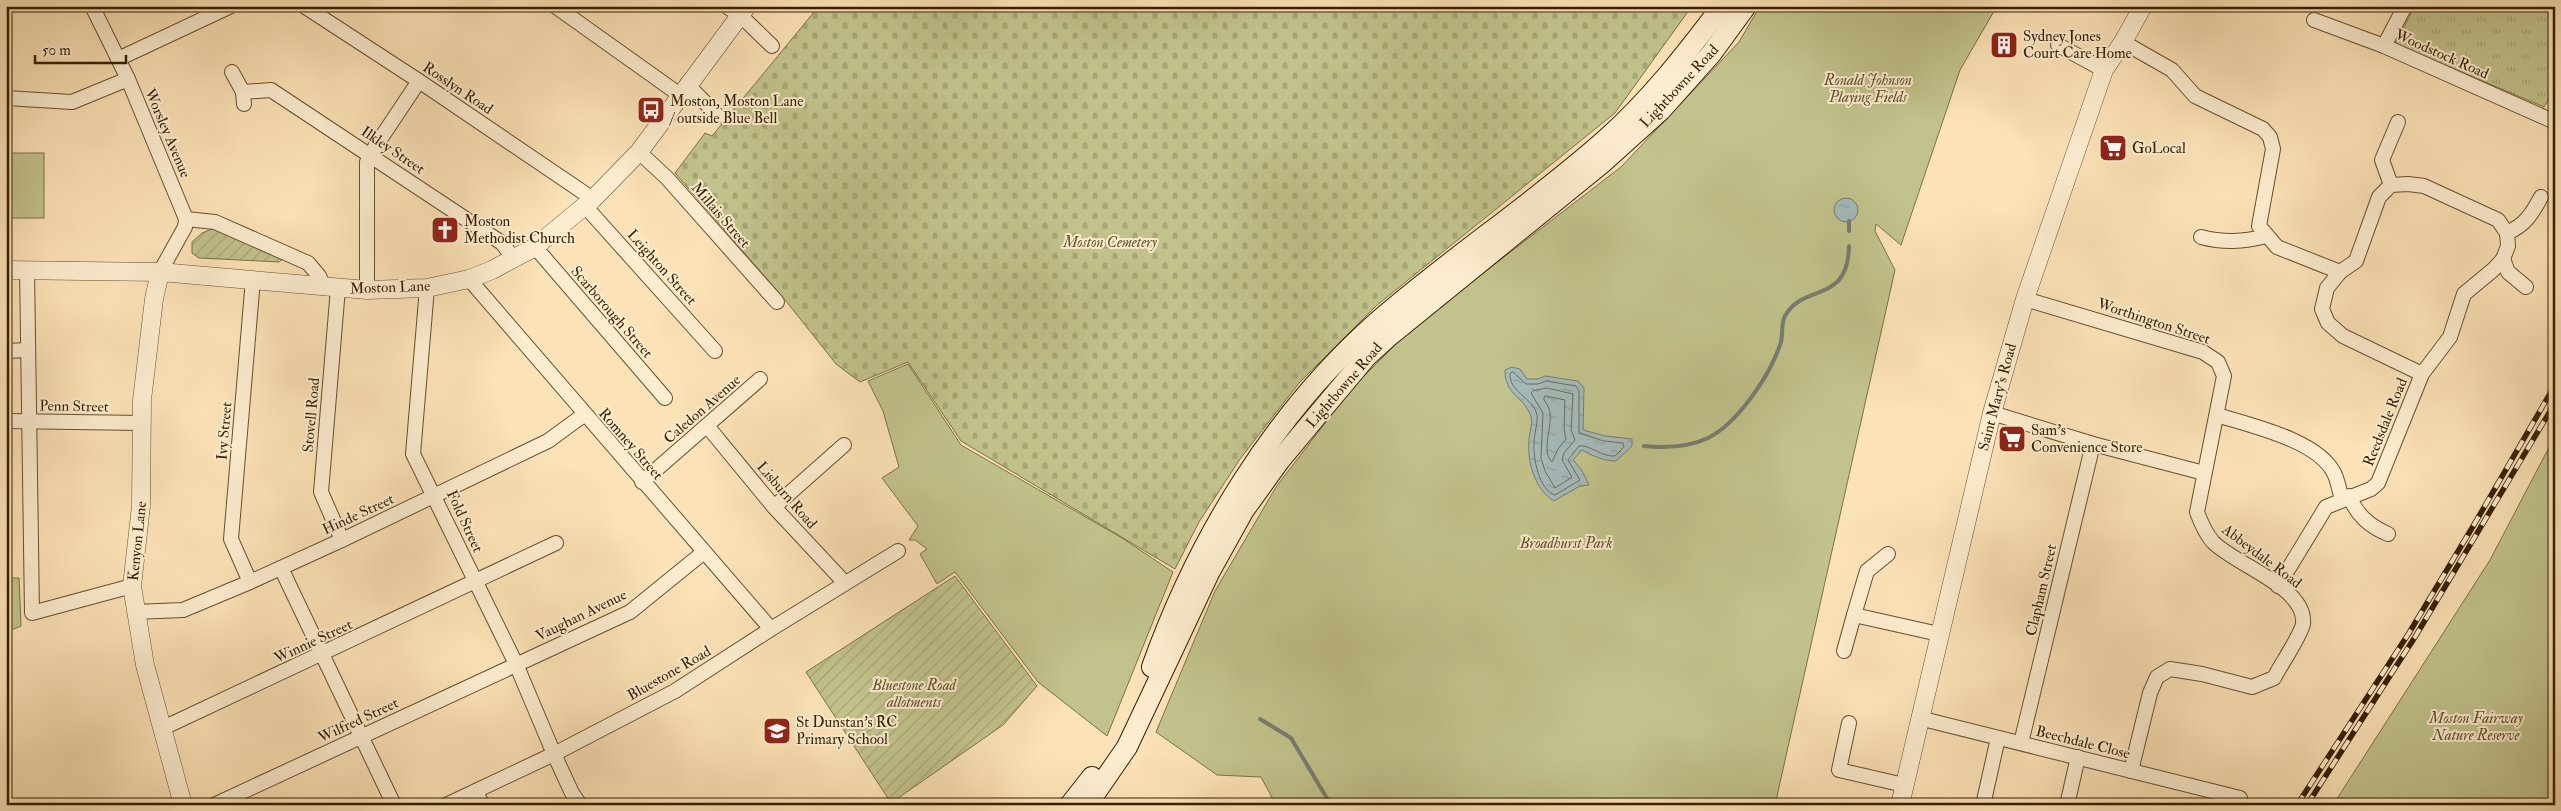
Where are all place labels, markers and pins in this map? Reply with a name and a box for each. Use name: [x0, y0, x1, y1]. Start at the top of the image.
place label: Sydney Jones Court Care Home: [2023, 27, 2132, 63]
building icon: Sydney Jones Court Care Home: [1989, 30, 2019, 60]
place label: Moston, Moston Lane / outside Blue Bell: [669, 92, 804, 128]
bus stop icon: Moston, Moston Lane / outside Blue Bell: [636, 95, 666, 125]
supermarket icon: GoLocal: [2098, 133, 2128, 163]
place label: GoLocal: [2132, 139, 2186, 158]
place label: Moston Methodist Church: [464, 212, 575, 248]
church icon: Moston Methodist Church: [430, 215, 460, 245]
place label: Sam's Convenience Store: [2031, 421, 2143, 457]
supermarket icon: Sam's Convenience Store: [1997, 424, 2027, 454]
place label: St Dunstan's RC Primary School: [796, 713, 897, 749]
school or university icon: St Dunstan's RC Primary School: [762, 716, 792, 746]

